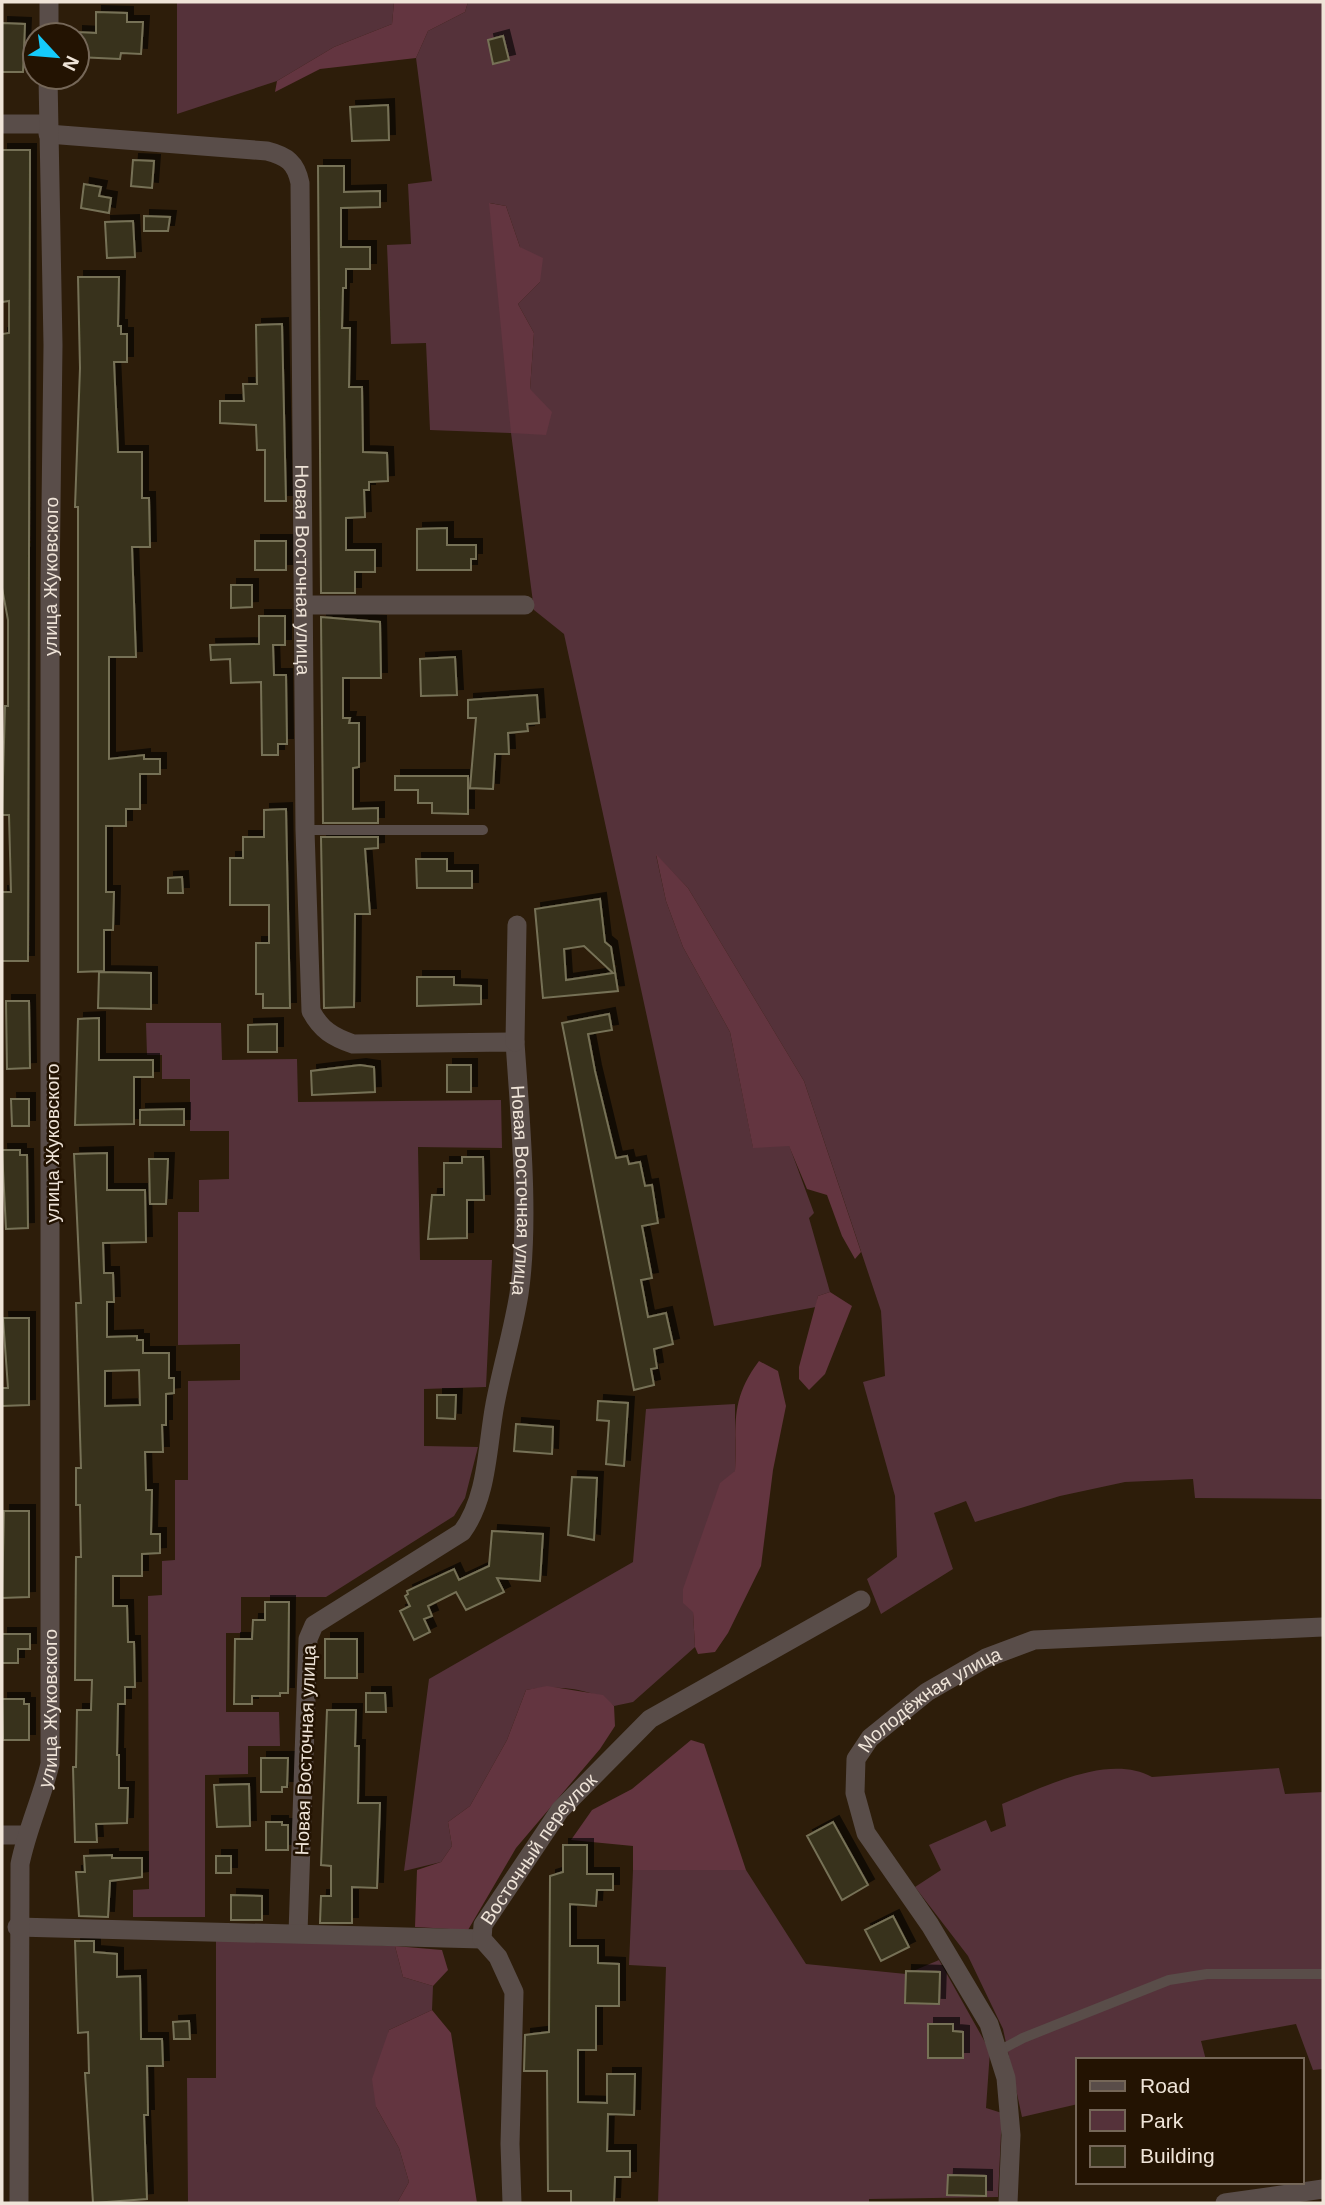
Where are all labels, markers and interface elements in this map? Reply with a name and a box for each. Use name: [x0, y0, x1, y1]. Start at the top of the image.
north arrow: [21, 21, 91, 91]
text: N: [58, 52, 83, 74]
street label: Новая Восточная улица: [291, 464, 314, 676]
street label: улица Жуковского: [40, 497, 62, 656]
street label: улица Жуковского: [42, 1064, 63, 1223]
street label: Новая Восточная улица: [507, 1085, 534, 1298]
street label: улица Жуковского: [34, 1629, 61, 1790]
street label: Молодёжная улица: [854, 1643, 1004, 1756]
street label: Новая Восточная улица: [291, 1644, 320, 1856]
street label: Восточный переулок: [476, 1769, 601, 1929]
legend: [1076, 2058, 1304, 2184]
text: Road: [1140, 2074, 1190, 2097]
text: Park: [1140, 2109, 1184, 2132]
text: Building: [1140, 2144, 1215, 2167]

